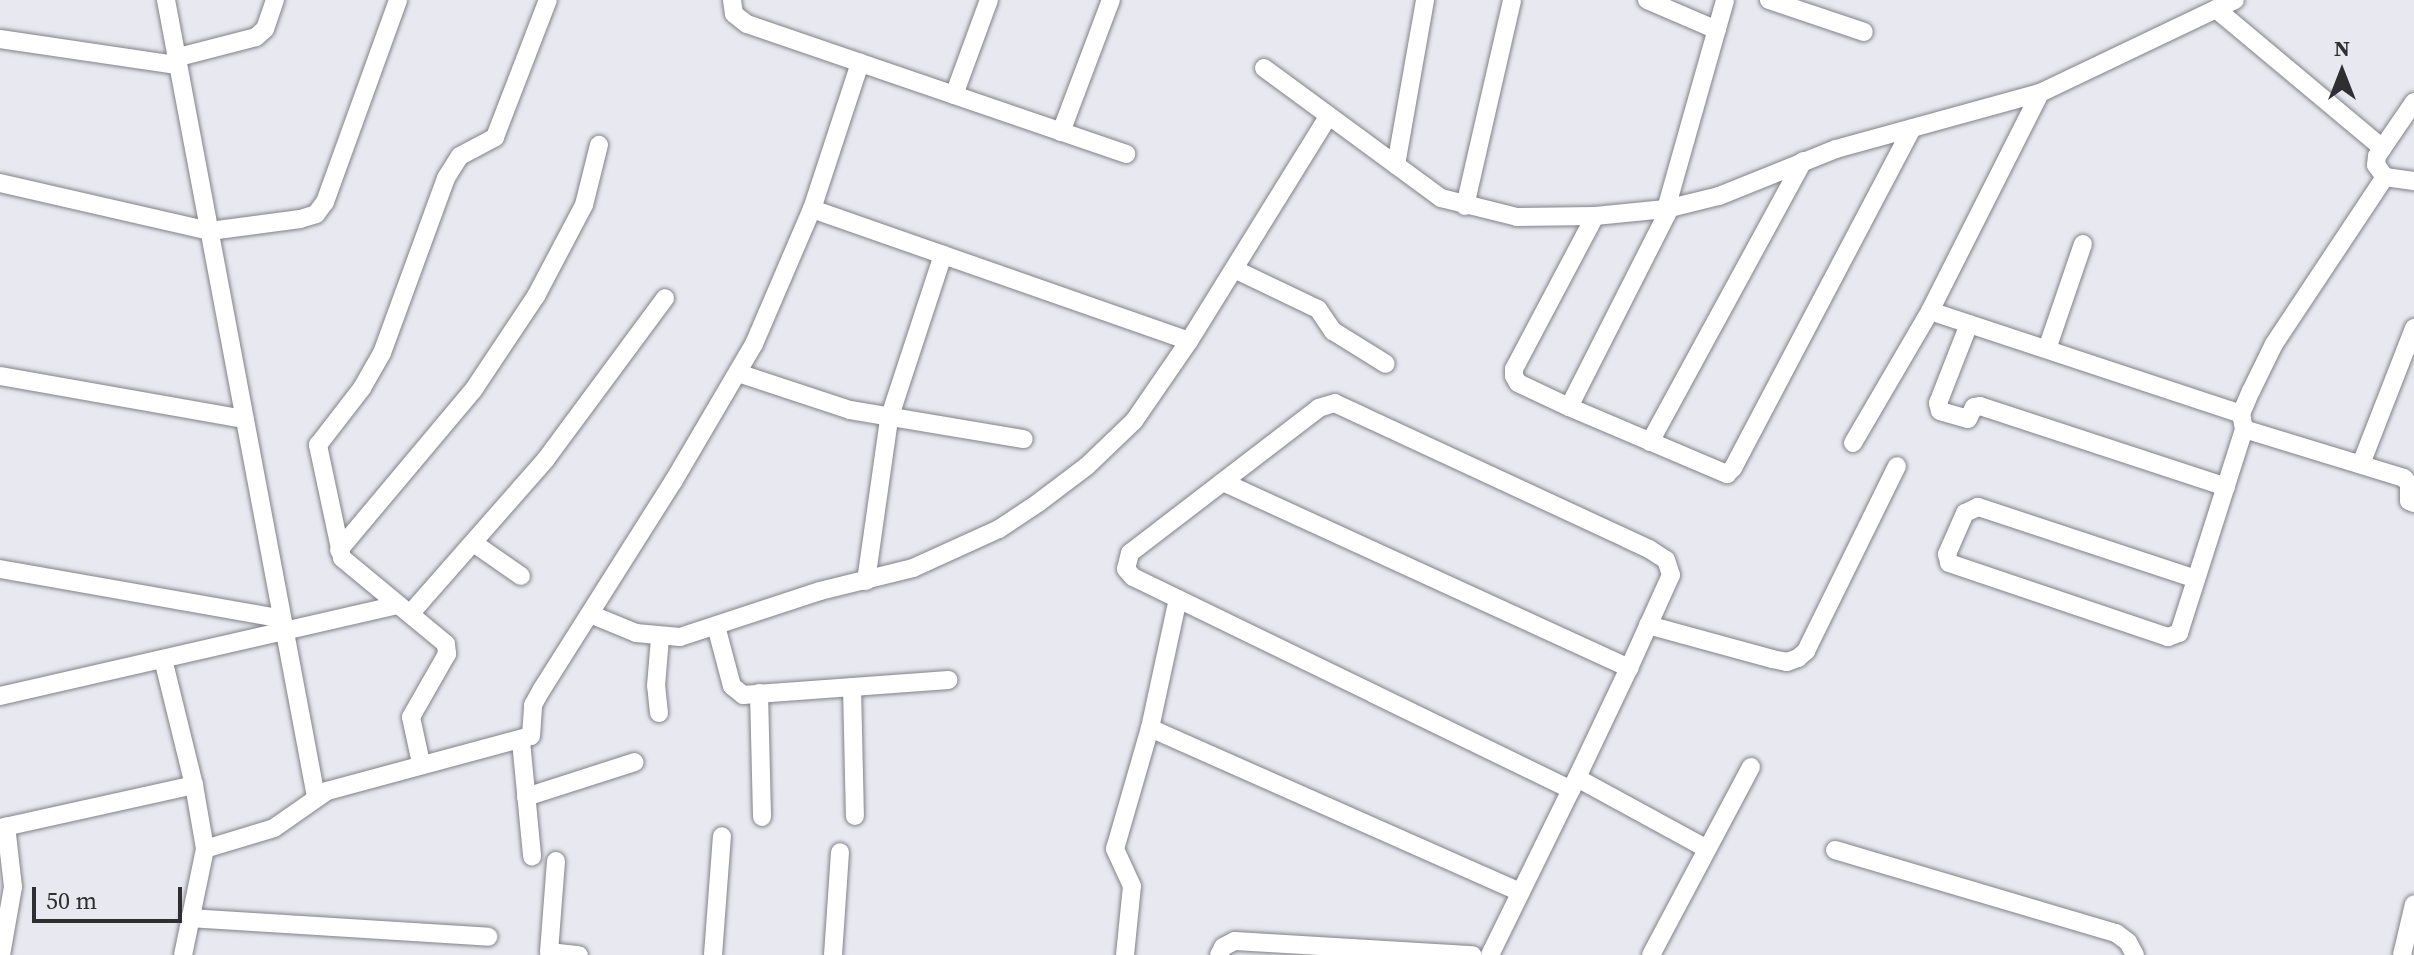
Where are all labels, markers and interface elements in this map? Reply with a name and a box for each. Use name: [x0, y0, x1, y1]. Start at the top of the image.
north arrow: [2302, 32, 2382, 112]
text: N: [2334, 33, 2350, 63]
scale bar: [36, 871, 186, 921]
text: 50 m: [46, 884, 97, 917]

